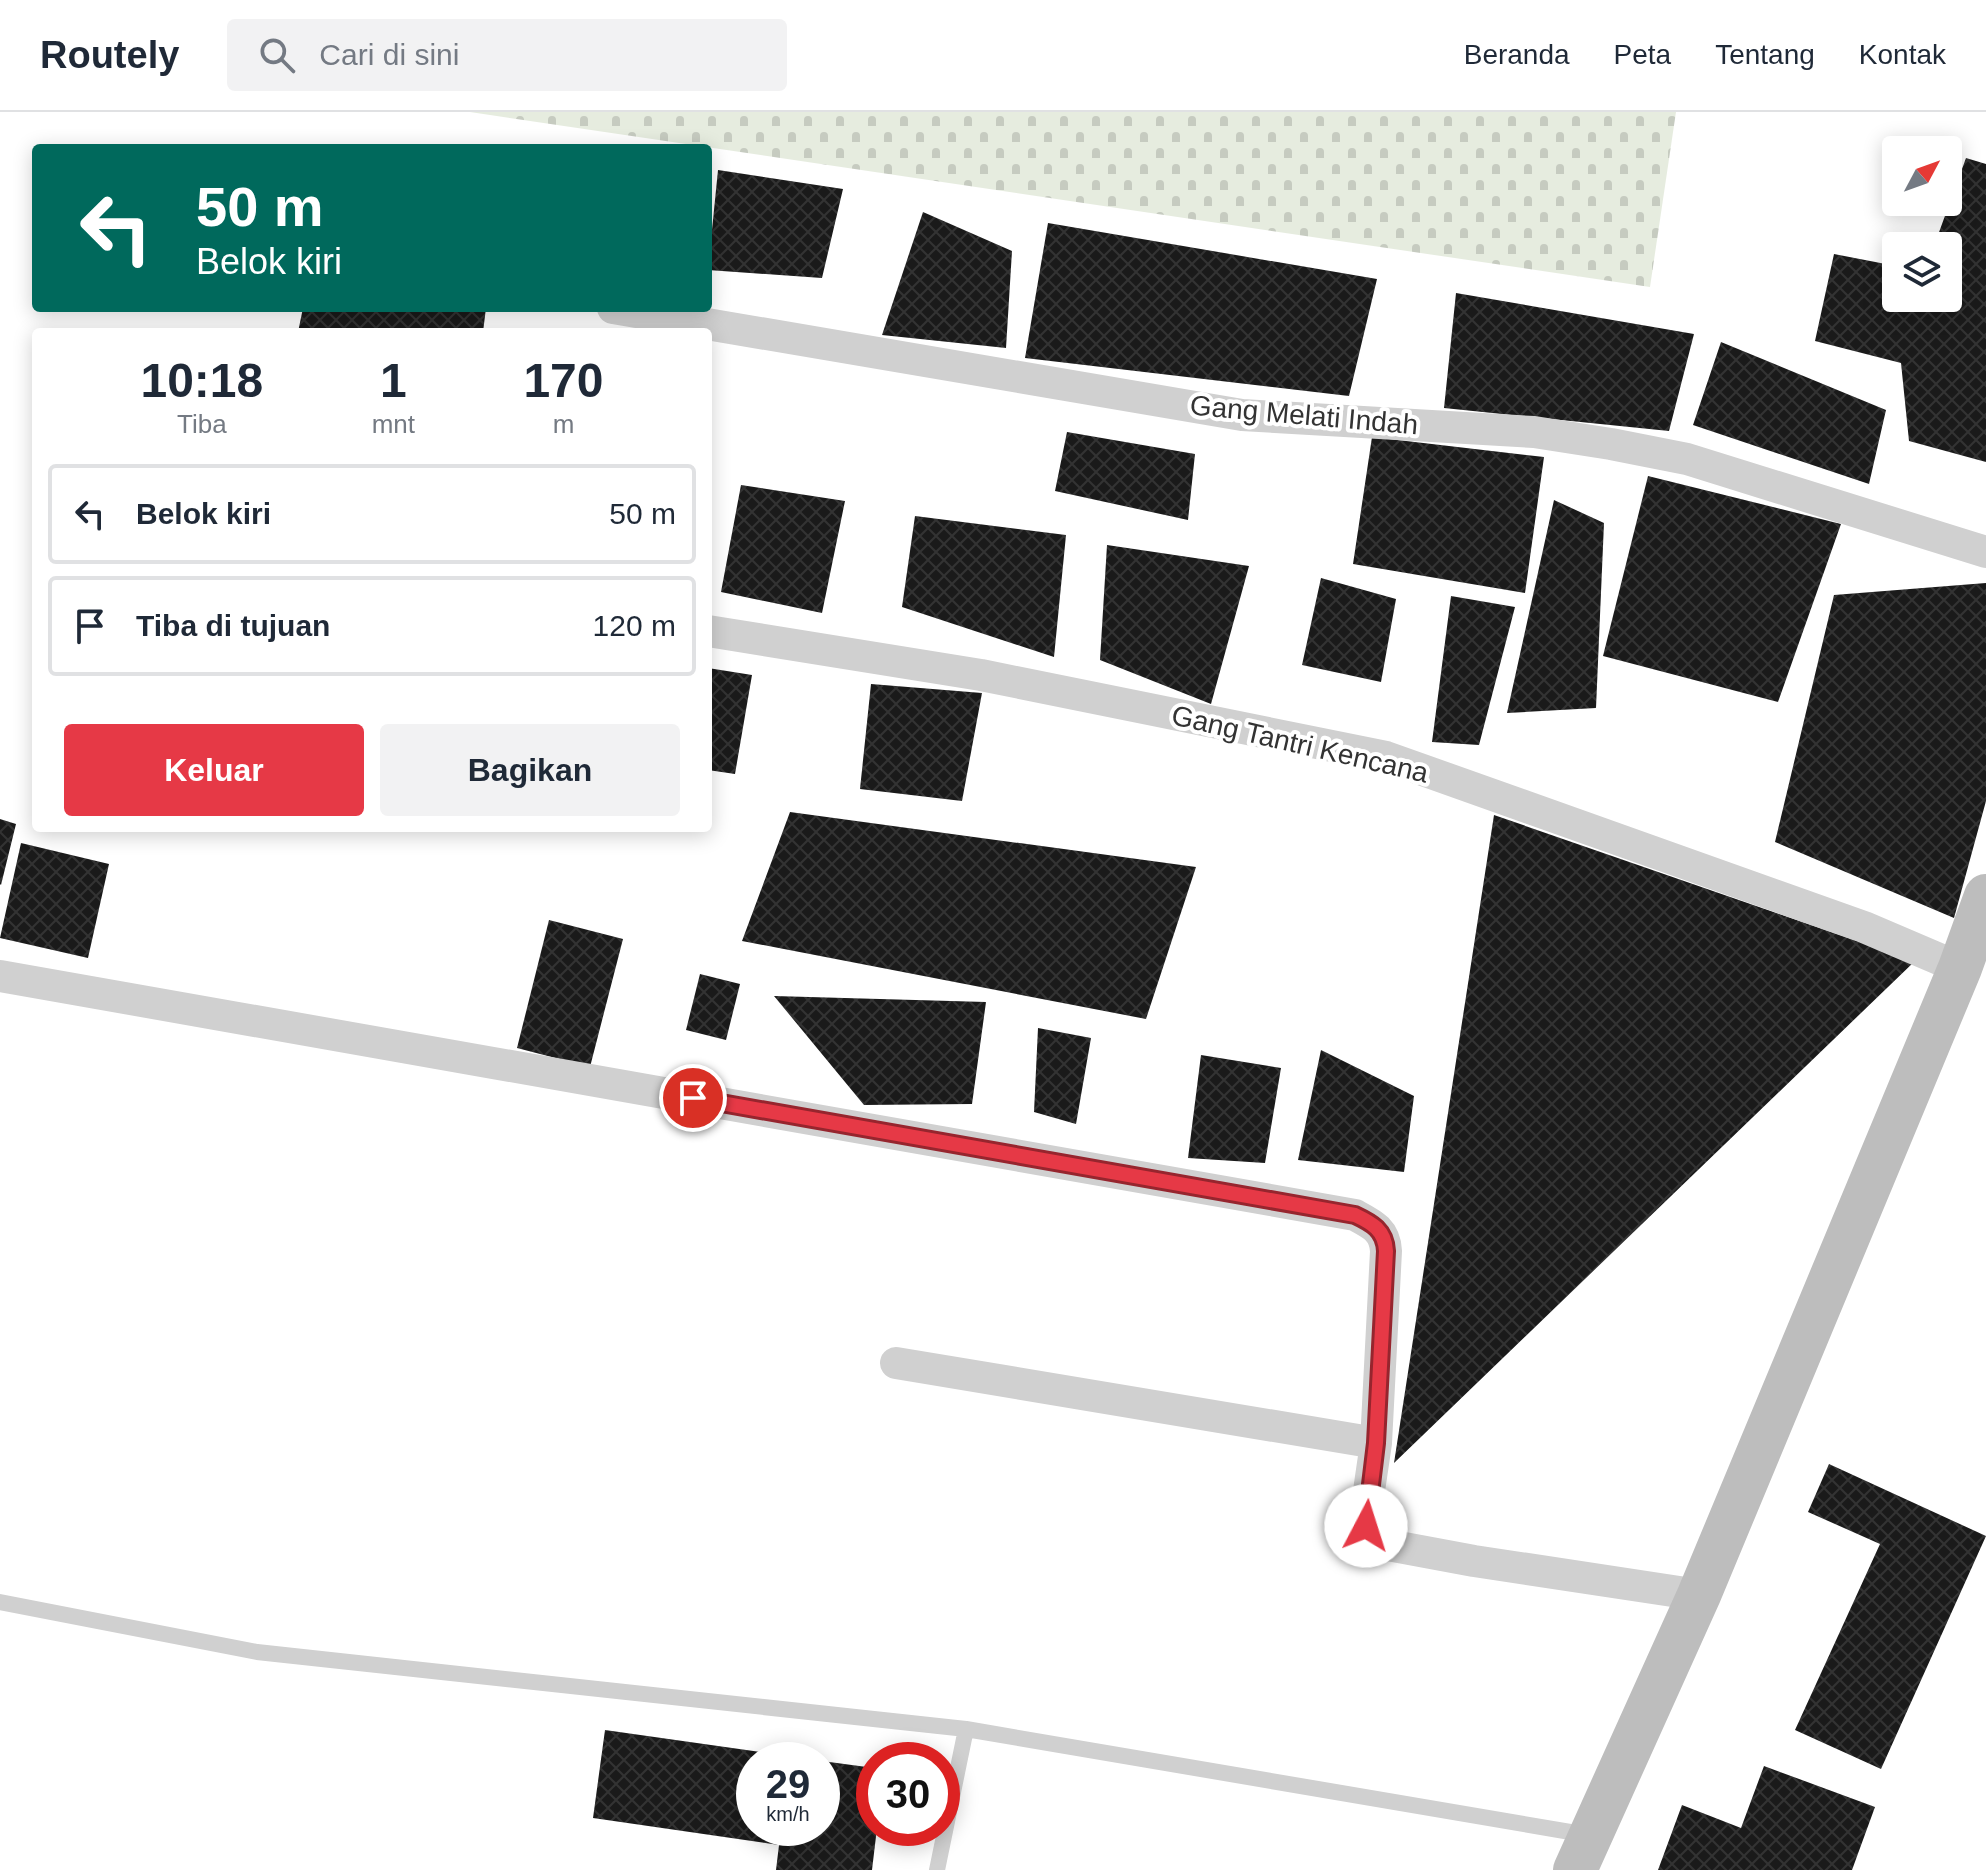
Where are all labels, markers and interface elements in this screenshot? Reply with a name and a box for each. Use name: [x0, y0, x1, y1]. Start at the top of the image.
search box: [227, 19, 787, 91]
icon: search: [255, 33, 299, 77]
text: Routely: [40, 34, 179, 76]
text: Cari di sini: [319, 38, 459, 71]
text: Beranda: [1464, 39, 1570, 70]
text: Peta: [1614, 39, 1671, 70]
text: Tentang: [1715, 39, 1815, 70]
text: Kontak: [1859, 39, 1946, 70]
north arrow: [1882, 136, 1962, 216]
map controls: [1882, 136, 1962, 312]
text: 50 m: [196, 175, 324, 238]
icon: left: [64, 176, 168, 280]
button: layers: [1882, 232, 1962, 312]
text: Belok kiri: [196, 241, 342, 282]
text: 10:18: [140, 354, 263, 407]
text: 1: [380, 354, 407, 407]
text: 170: [523, 354, 604, 407]
street label: Gang Melati Indah: [1189, 390, 1419, 440]
text: Tiba: [177, 409, 227, 439]
text: mnt: [372, 409, 415, 439]
text: m: [553, 409, 574, 439]
icon: left: [68, 492, 112, 536]
text: Belok kiri: [136, 497, 271, 530]
text: 50 m: [609, 497, 676, 530]
icon: arrive: [68, 604, 112, 648]
text: Tiba di tujuan: [136, 609, 330, 642]
text: 120 m: [593, 609, 676, 642]
street label: Gang Tantri Kencana: [1169, 699, 1432, 789]
button: Keluar: [64, 724, 364, 816]
button: Bagikan: [380, 724, 680, 816]
pin: [659, 1064, 727, 1132]
icon: arrive: [671, 1076, 715, 1120]
position arrow: [1324, 1484, 1408, 1568]
speed limit sign: 30: [856, 1742, 960, 1846]
text: 29: [766, 1762, 810, 1806]
text: km/h: [766, 1803, 810, 1825]

